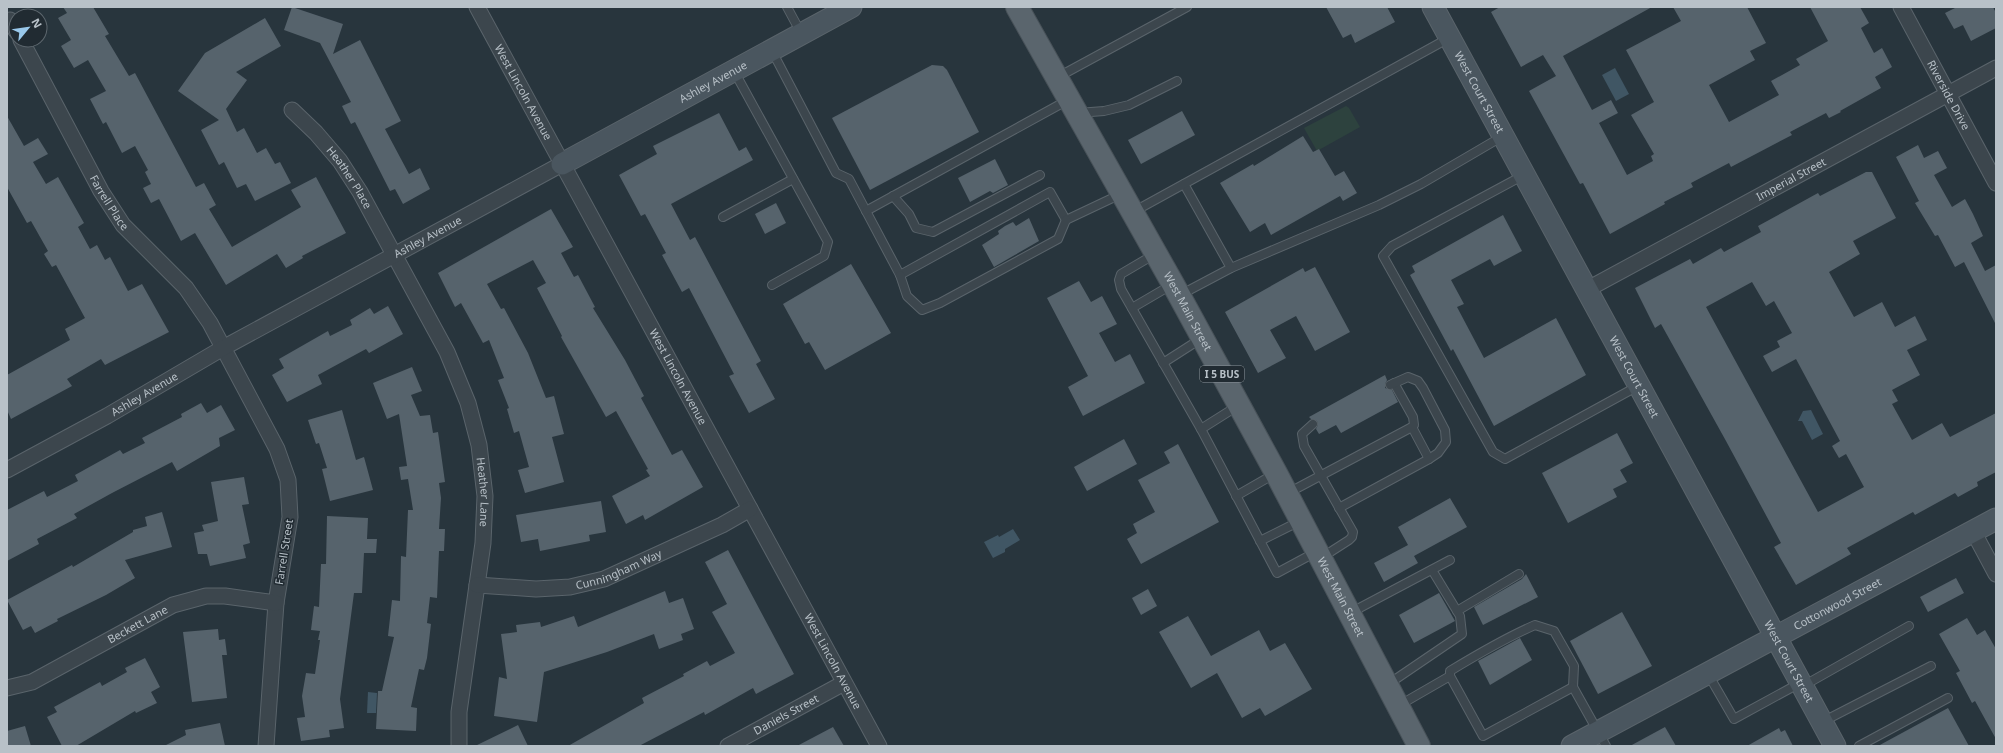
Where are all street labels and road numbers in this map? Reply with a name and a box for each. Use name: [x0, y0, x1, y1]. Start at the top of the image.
street label: West Lincoln Avenue: [492, 41, 556, 143]
street label: West Court Street: [1451, 48, 1508, 136]
street label: Ashley Avenue: [676, 57, 749, 106]
street label: Riverside Drive: [1924, 57, 1974, 132]
street label: Heather Place: [323, 143, 376, 211]
street label: Imperial Street: [1753, 154, 1828, 204]
street label: Farrell Place: [87, 172, 132, 233]
street label: Ashley Avenue: [391, 212, 464, 261]
street label: West Main Street: [1161, 269, 1216, 353]
street label: West Lincoln Avenue: [646, 326, 711, 427]
street label: West Court Street: [1606, 333, 1663, 420]
road number: I 5 BUS: [1200, 366, 1244, 382]
street label: Ashley Avenue: [108, 368, 180, 419]
street label: Heather Lane: [473, 456, 493, 527]
street label: Farrell Street: [271, 518, 296, 586]
street label: Cunningham Way: [574, 545, 664, 592]
street label: West Main Street: [1314, 554, 1368, 639]
street label: Cottonwood Street: [1791, 574, 1884, 633]
street label: Beckett Lane: [105, 601, 170, 646]
street label: West Lincoln Avenue: [801, 611, 866, 712]
street label: West Court Street: [1761, 618, 1818, 705]
street label: Daniels Street: [751, 690, 821, 738]

